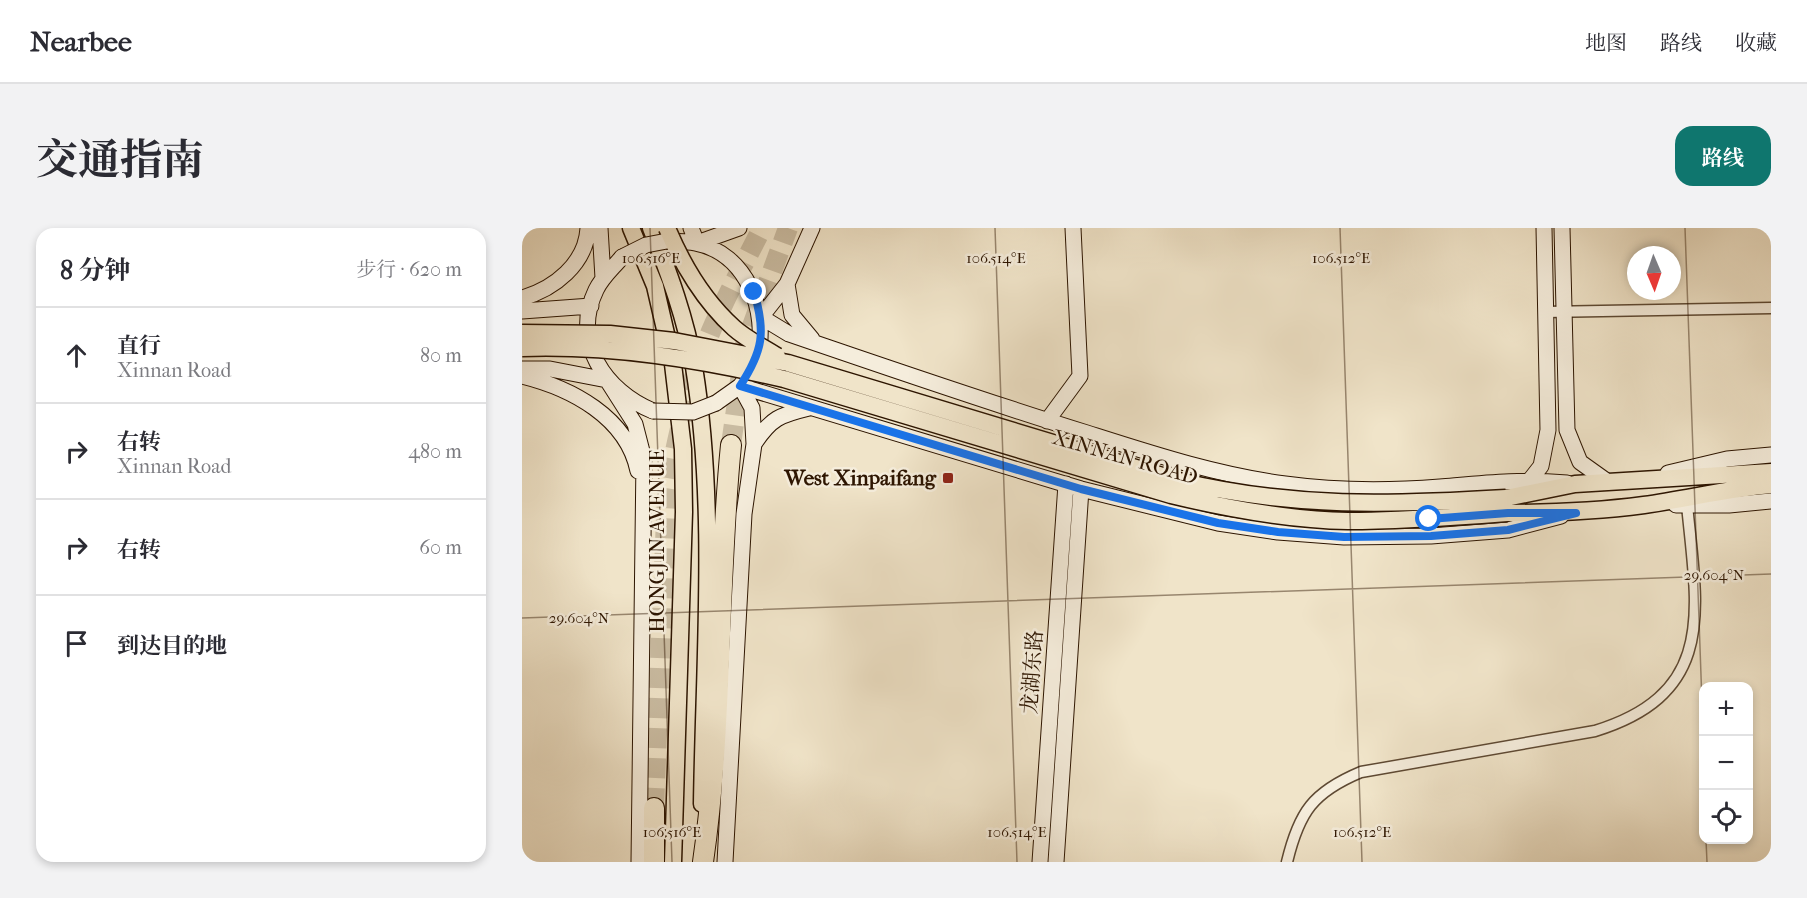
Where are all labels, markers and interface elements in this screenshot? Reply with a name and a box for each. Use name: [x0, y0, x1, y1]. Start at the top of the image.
text: Nearbee: [30, 25, 132, 58]
text: 地图: [1585, 31, 1627, 55]
text: 路线: [1660, 31, 1702, 55]
text: 收藏: [1735, 31, 1777, 55]
button: 路线: [1675, 126, 1771, 186]
text: 交通指南: [36, 136, 204, 185]
north arrow: [1627, 246, 1681, 300]
text: 106.516°E: [622, 249, 680, 267]
text: 106.514°E: [966, 249, 1026, 267]
text: 106.512°E: [1312, 249, 1370, 267]
text: 8 分钟: [60, 255, 131, 286]
text: 步行 · 620 m: [356, 258, 462, 281]
route end: [740, 278, 766, 304]
text: 直行: [117, 333, 161, 359]
icon: ahead: [60, 339, 93, 372]
text: 80 m: [420, 344, 462, 367]
text: Xinnan Road: [117, 359, 231, 382]
street label: XINNAN ROAD: [1049, 425, 1201, 489]
text: 右转: [117, 429, 161, 455]
icon: right: [60, 435, 93, 468]
text: 480 m: [408, 440, 462, 463]
street label: HONGJIN AVENUE: [645, 449, 669, 633]
text: Xinnan Road: [117, 455, 231, 478]
place label: West Xinpaifang: [784, 466, 937, 490]
marker: West Xinpaifang: [941, 471, 955, 485]
route start: [1415, 505, 1441, 531]
icon: right: [60, 531, 93, 564]
text: 60 m: [419, 536, 462, 559]
text: 右转: [117, 537, 161, 563]
text: 29.604°N: [1684, 566, 1745, 584]
text: 29.604°N: [549, 609, 610, 627]
icon: arrive: [60, 627, 93, 660]
street label: 龙湖东路: [1017, 629, 1047, 715]
text: 到达目的地: [117, 633, 227, 659]
map controls: [1699, 682, 1753, 844]
button: +: [1699, 682, 1753, 736]
button: −: [1699, 736, 1753, 790]
button: locate: [1699, 790, 1753, 844]
text: 106.516°E: [643, 823, 701, 841]
text: 106.514°E: [987, 823, 1047, 841]
text: 106.512°E: [1333, 823, 1391, 841]

